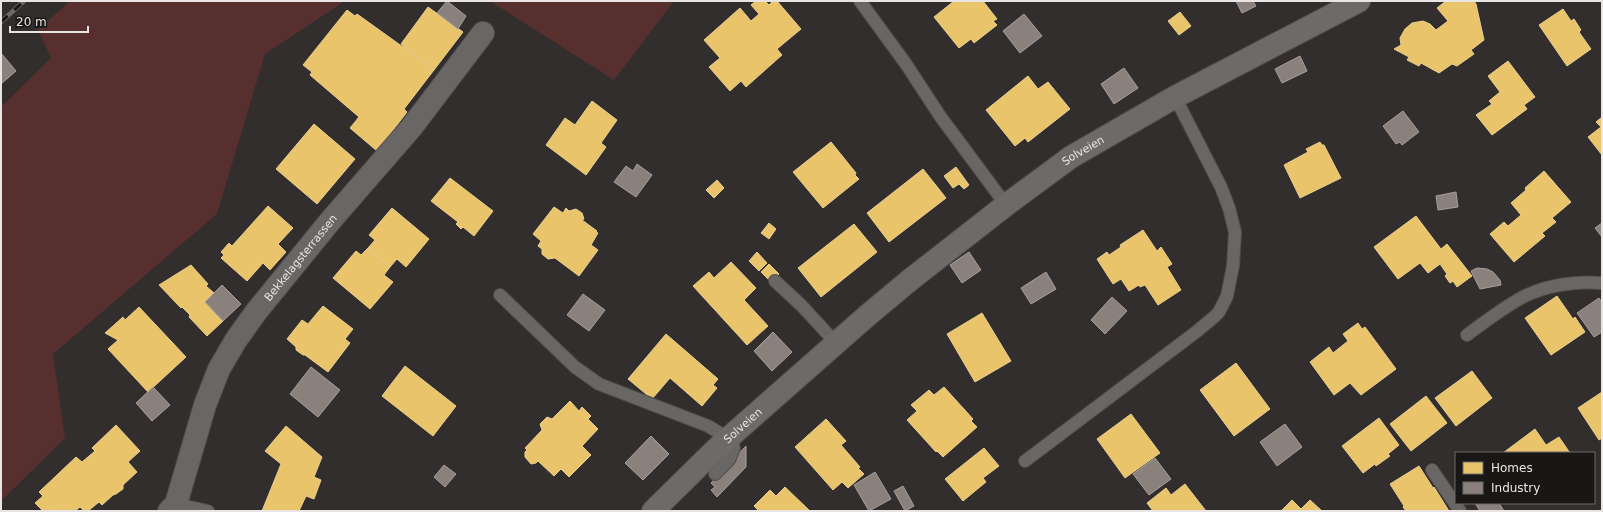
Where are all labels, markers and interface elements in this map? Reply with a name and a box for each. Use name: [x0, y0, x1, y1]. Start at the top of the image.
scale bar: [10, 8, 88, 34]
text: 20 m: [16, 15, 47, 29]
street label: Solveien: [1060, 133, 1107, 168]
street label: Bekkelagsterrassen: [262, 212, 340, 304]
street label: Solveien: [721, 405, 765, 446]
legend: [1455, 452, 1595, 504]
text: Homes: [1491, 461, 1533, 475]
text: Industry: [1491, 481, 1540, 495]

